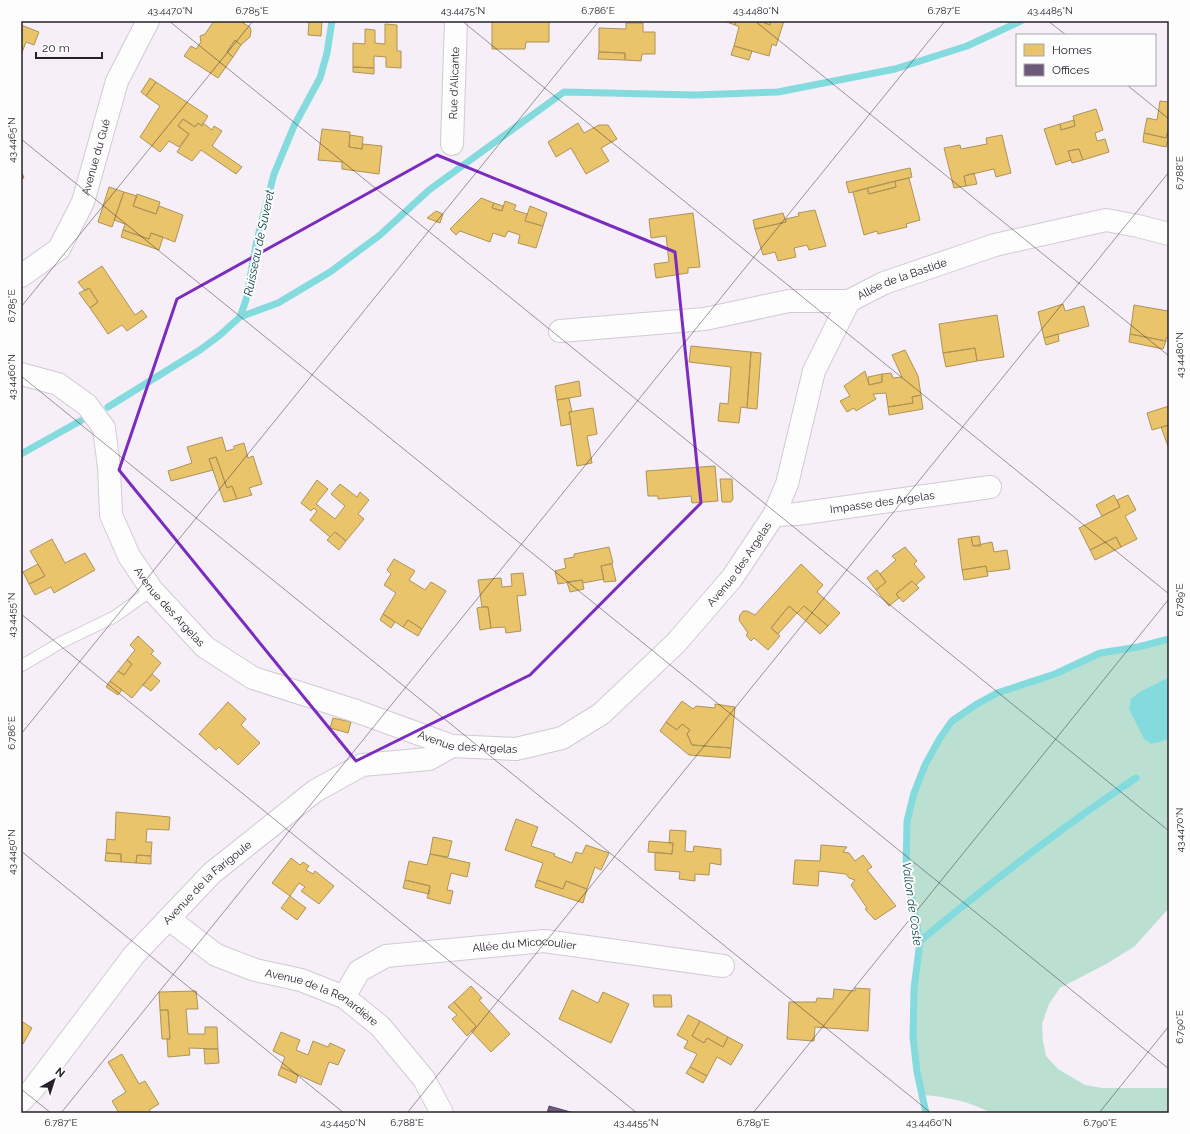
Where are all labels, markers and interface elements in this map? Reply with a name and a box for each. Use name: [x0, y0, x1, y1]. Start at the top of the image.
text: 43.4470°N: [147, 5, 193, 16]
text: 6.785°E: [235, 5, 269, 16]
text: 43.4475°N: [441, 5, 485, 16]
text: 6.786°E: [581, 5, 615, 16]
text: 43.4480°N: [733, 5, 779, 16]
text: 6.787°E: [927, 5, 961, 16]
text: 43.4485°N: [1027, 5, 1073, 16]
scale bar: [36, 34, 102, 60]
legend: [1016, 34, 1156, 86]
text: 20 m: [42, 41, 70, 55]
text: Homes: [1052, 43, 1092, 57]
street label: Rue d'Alicante: [446, 46, 462, 119]
text: Offices: [1052, 63, 1089, 77]
text: 43.4465°N: [6, 117, 17, 163]
street label: Avenue du Gué: [79, 117, 113, 197]
text: 6.788°E: [1174, 156, 1185, 190]
water label: Ruisseau de Suveret: [241, 188, 277, 297]
street label: Allée de la Bastide: [855, 255, 949, 302]
text: 6.785°E: [6, 289, 17, 323]
text: 43.4480°N: [1174, 332, 1185, 378]
text: 43.4460°N: [6, 354, 17, 400]
street label: Impasse des Argelas: [829, 488, 935, 516]
street label: Avenue des Argelas: [704, 519, 774, 609]
street label: Avenue des Argelas: [132, 564, 208, 649]
text: 6.789°E: [1174, 583, 1185, 617]
text: 43.4455°N: [6, 593, 17, 637]
text: 6.786°E: [6, 716, 17, 750]
street label: Avenue des Argelas: [416, 728, 518, 756]
text: 43.4470°N: [1174, 807, 1185, 853]
text: 43.4450°N: [6, 829, 17, 875]
street label: Avenue de la Farigoule: [160, 837, 254, 927]
water label: Vallon de Coste: [899, 861, 925, 947]
street label: Allée du Micocoulier: [472, 934, 577, 954]
street label: Avenue de la Renardière: [264, 966, 381, 1029]
text: 6.790°E: [1174, 1010, 1185, 1044]
north arrow: [34, 1060, 74, 1100]
text: N: [53, 1065, 67, 1080]
text: 6.787°E: [44, 1117, 78, 1128]
text: 43.4450°N: [320, 1117, 366, 1128]
text: 6.788°E: [390, 1117, 424, 1128]
text: 43.4455°N: [614, 1117, 658, 1128]
text: 6.789°E: [736, 1117, 770, 1128]
text: 43.4460°N: [906, 1117, 952, 1128]
text: 6.790°E: [1083, 1117, 1117, 1128]

